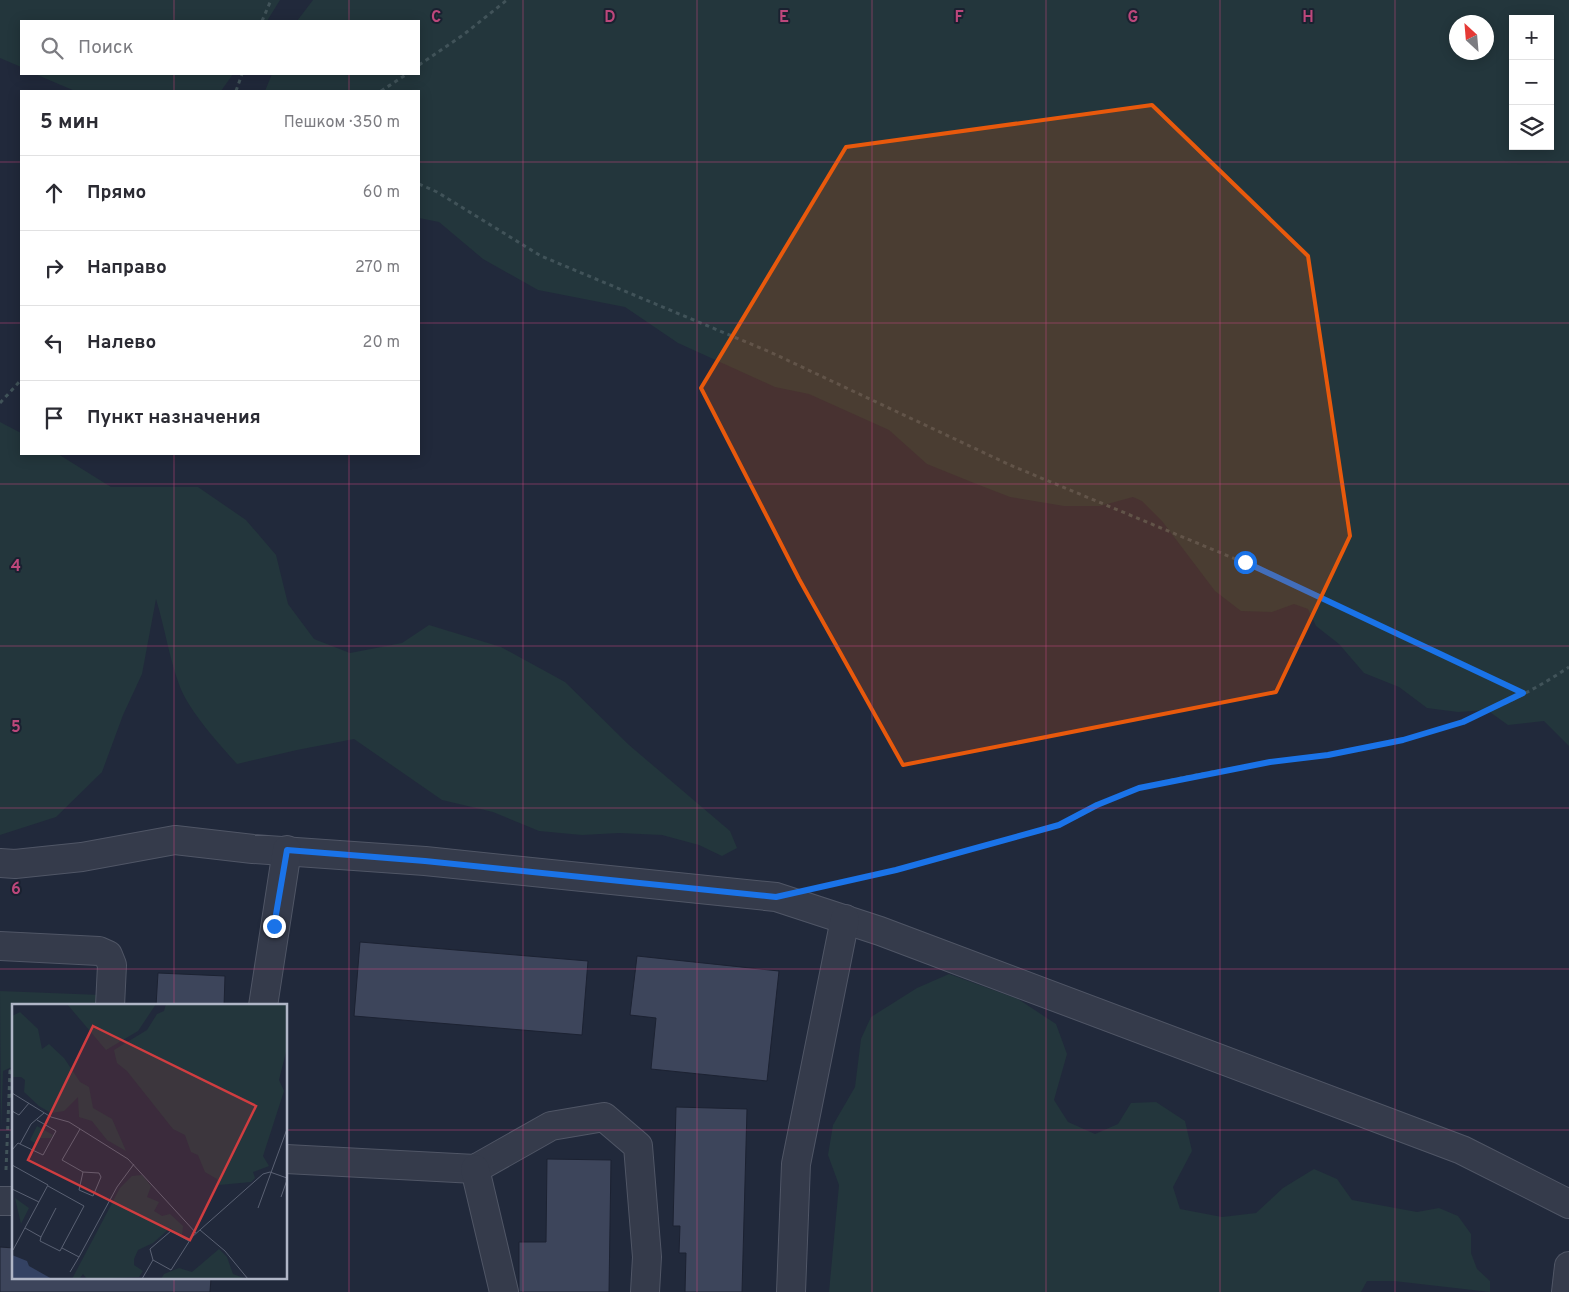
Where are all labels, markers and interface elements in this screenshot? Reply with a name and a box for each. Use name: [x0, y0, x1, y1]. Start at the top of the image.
text: C: [431, 8, 441, 28]
text: D: [604, 8, 616, 28]
text: E: [779, 8, 789, 28]
text: F: [954, 8, 964, 28]
text: G: [1128, 8, 1138, 28]
text: H: [1302, 8, 1314, 28]
north arrow: [1449, 15, 1494, 60]
map controls: [1509, 15, 1554, 150]
button: +: [1509, 15, 1554, 60]
search box: [20, 20, 420, 75]
icon: search: [38, 34, 66, 62]
text: Поиск: [78, 36, 134, 60]
button: −: [1509, 60, 1554, 105]
button: layers: [1509, 105, 1554, 150]
text: 5 мин: [40, 109, 99, 136]
text: Пешком · 350 m: [284, 113, 400, 133]
icon: ahead: [40, 179, 68, 207]
text: Прямо: [87, 181, 146, 205]
text: 60 m: [363, 183, 400, 203]
icon: right: [40, 254, 68, 282]
text: Направо: [87, 256, 167, 280]
text: 270 m: [355, 258, 400, 278]
icon: left: [40, 329, 68, 357]
text: Налево: [87, 331, 156, 355]
text: 20 m: [363, 333, 400, 353]
icon: arrive: [40, 404, 68, 432]
text: Пункт назначения: [87, 406, 261, 430]
route start: [1234, 551, 1257, 574]
text: 4: [11, 557, 21, 577]
text: 5: [11, 718, 21, 738]
text: 6: [11, 880, 21, 900]
route end: [263, 915, 286, 938]
inset map: [12, 1004, 288, 1280]

